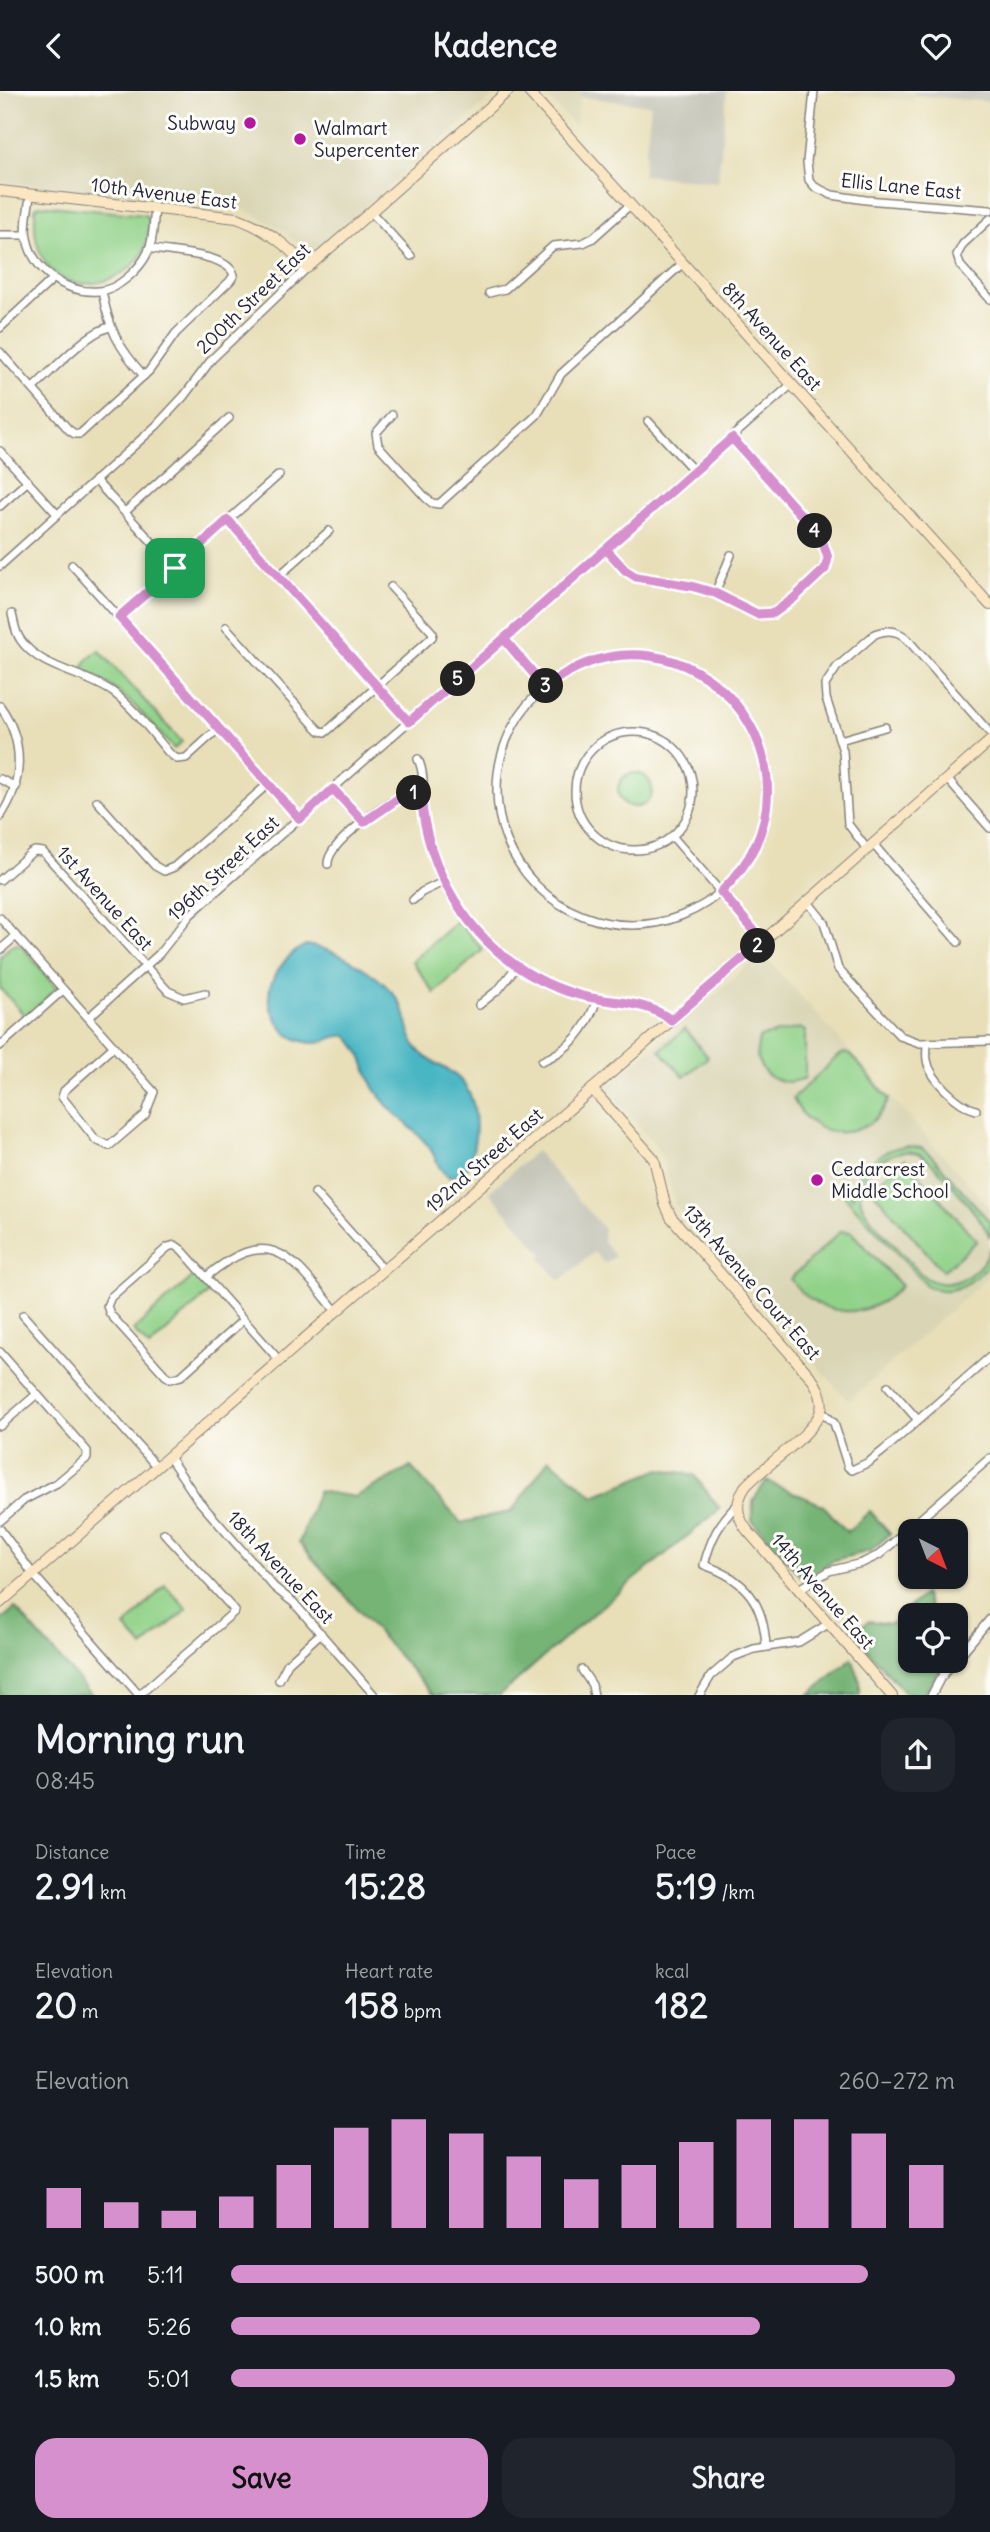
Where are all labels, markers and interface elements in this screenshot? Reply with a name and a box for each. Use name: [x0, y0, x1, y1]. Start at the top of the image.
text: Kadence: [432, 25, 558, 66]
icon: back: [35, 27, 73, 65]
icon: heart: [917, 27, 955, 65]
place label: Subway: [167, 111, 236, 135]
marker: Subway: [242, 115, 258, 131]
place label: Walmart Supercenter: [314, 116, 419, 162]
marker: Walmart Supercenter: [292, 131, 308, 147]
street label: Ellis Lane East: [840, 168, 962, 204]
street label: 10th Avenue East: [90, 172, 238, 214]
street label: 200th Street East: [191, 238, 315, 358]
street label: 8th Avenue East: [717, 277, 827, 395]
pin: 4: [798, 513, 832, 549]
text: 4: [809, 518, 820, 542]
pin: [145, 538, 205, 598]
icon: arrive: [156, 549, 194, 587]
pin: 5: [440, 661, 476, 697]
text: 5: [452, 666, 463, 690]
pin: 3: [528, 669, 564, 703]
text: 3: [540, 673, 551, 697]
pin: 1: [396, 775, 432, 811]
text: 1: [410, 780, 417, 804]
street label: 196th Street East: [162, 810, 284, 926]
street label: 1st Avenue East: [52, 841, 158, 955]
pin: 2: [740, 929, 776, 963]
text: 2: [752, 933, 763, 957]
street label: 192nd Street East: [420, 1103, 548, 1217]
place label: Cedarcrest Middle School: [831, 1157, 949, 1203]
marker: Cedarcrest Middle School: [809, 1172, 825, 1188]
street label: 13th Avenue Court East: [678, 1199, 826, 1365]
street label: 18th Avenue East: [223, 1506, 339, 1628]
north arrow: [898, 1519, 968, 1589]
map controls: [898, 1519, 968, 1673]
street label: 14th Avenue East: [766, 1528, 880, 1654]
button: locate: [898, 1603, 968, 1673]
text: Morning run: [35, 1716, 245, 1763]
button: share: [881, 1718, 955, 1792]
text: 08:45: [35, 1766, 95, 1795]
text: Distance: [35, 1840, 109, 1864]
text: Time: [345, 1840, 386, 1864]
text: Pace: [655, 1840, 696, 1864]
text: 2.91: [35, 1864, 95, 1908]
text: 15:28: [345, 1864, 426, 1908]
text: 5:19: [655, 1864, 717, 1908]
text: km: [95, 1880, 126, 1904]
text: /km: [717, 1880, 755, 1904]
text: Elevation: [35, 1959, 113, 1983]
text: Heart rate: [345, 1959, 433, 1983]
text: kcal: [655, 1959, 689, 1983]
text: 20: [35, 1983, 77, 2027]
text: 158: [345, 1983, 399, 2027]
text: 182: [655, 1983, 708, 2027]
text: m: [77, 1999, 98, 2023]
text: bpm: [399, 1999, 442, 2023]
text: Elevation: [35, 2066, 129, 2095]
text: 260–272 m: [839, 2066, 955, 2095]
text: 500 m: [35, 2260, 104, 2289]
text: 5:11: [147, 2260, 184, 2289]
text: 1.0 km: [35, 2312, 101, 2341]
text: 5:26: [147, 2312, 191, 2341]
text: 1.5 km: [35, 2364, 100, 2393]
text: 5:01: [147, 2364, 190, 2393]
button: Save: [35, 2438, 488, 2518]
button: Share: [502, 2438, 955, 2518]

